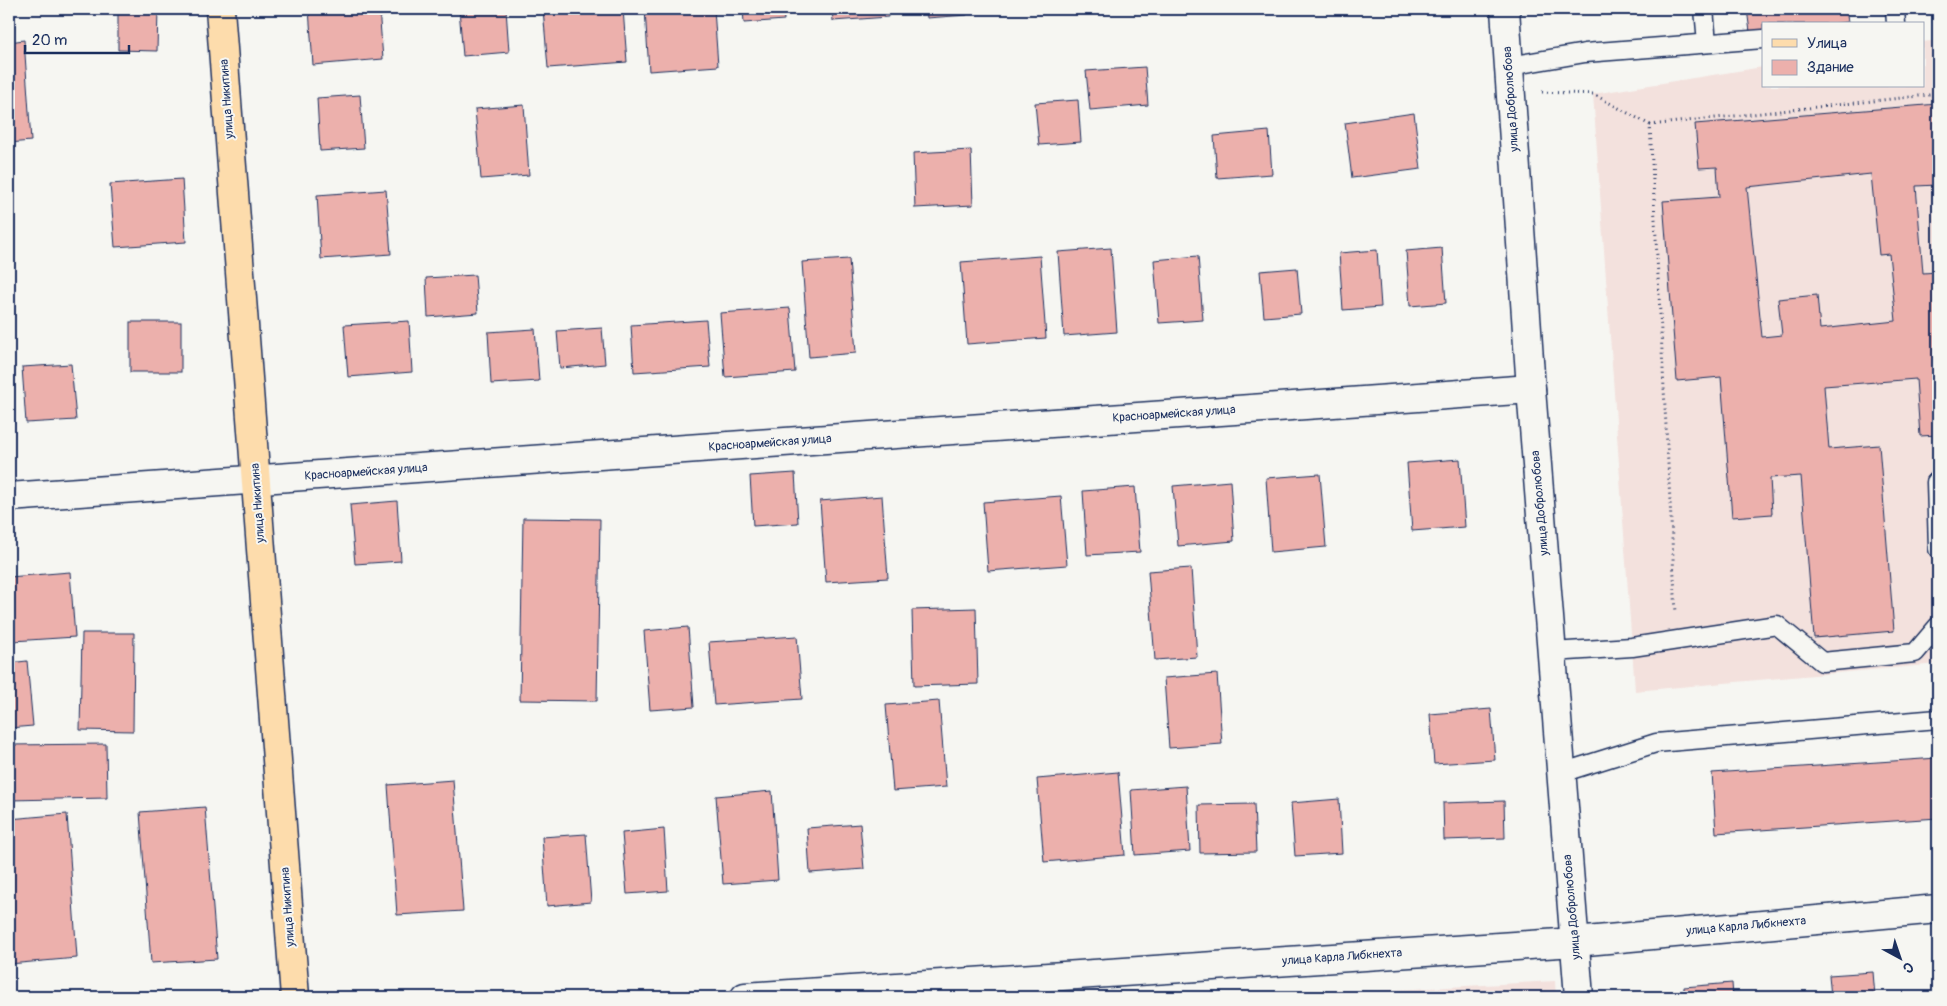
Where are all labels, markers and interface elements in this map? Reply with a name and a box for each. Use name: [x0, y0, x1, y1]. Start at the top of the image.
scale bar: [25, 22, 129, 54]
legend: [1762, 22, 1924, 88]
text: 20 m: [32, 31, 67, 50]
text: Улица: [1807, 34, 1847, 53]
street label: улица Добролюбова: [1500, 45, 1522, 153]
street label: улица Никитина: [217, 58, 237, 140]
text: Здание: [1807, 58, 1854, 77]
street label: Красноармейская улица: [1112, 402, 1237, 426]
street label: Красноармейская улица: [708, 431, 833, 455]
street label: улица Добролюбова: [1528, 449, 1552, 557]
street label: Красноармейская улица: [304, 460, 429, 484]
street label: улица Никитина: [248, 462, 268, 544]
street label: улица Добролюбова: [1560, 853, 1584, 961]
street label: улица Никитина: [278, 866, 298, 948]
street label: улица Карла Либкнехта: [1684, 913, 1807, 939]
north arrow: [1874, 934, 1924, 984]
street label: улица Карла Либкнехта: [1281, 945, 1403, 969]
text: С: [1899, 958, 1917, 977]

